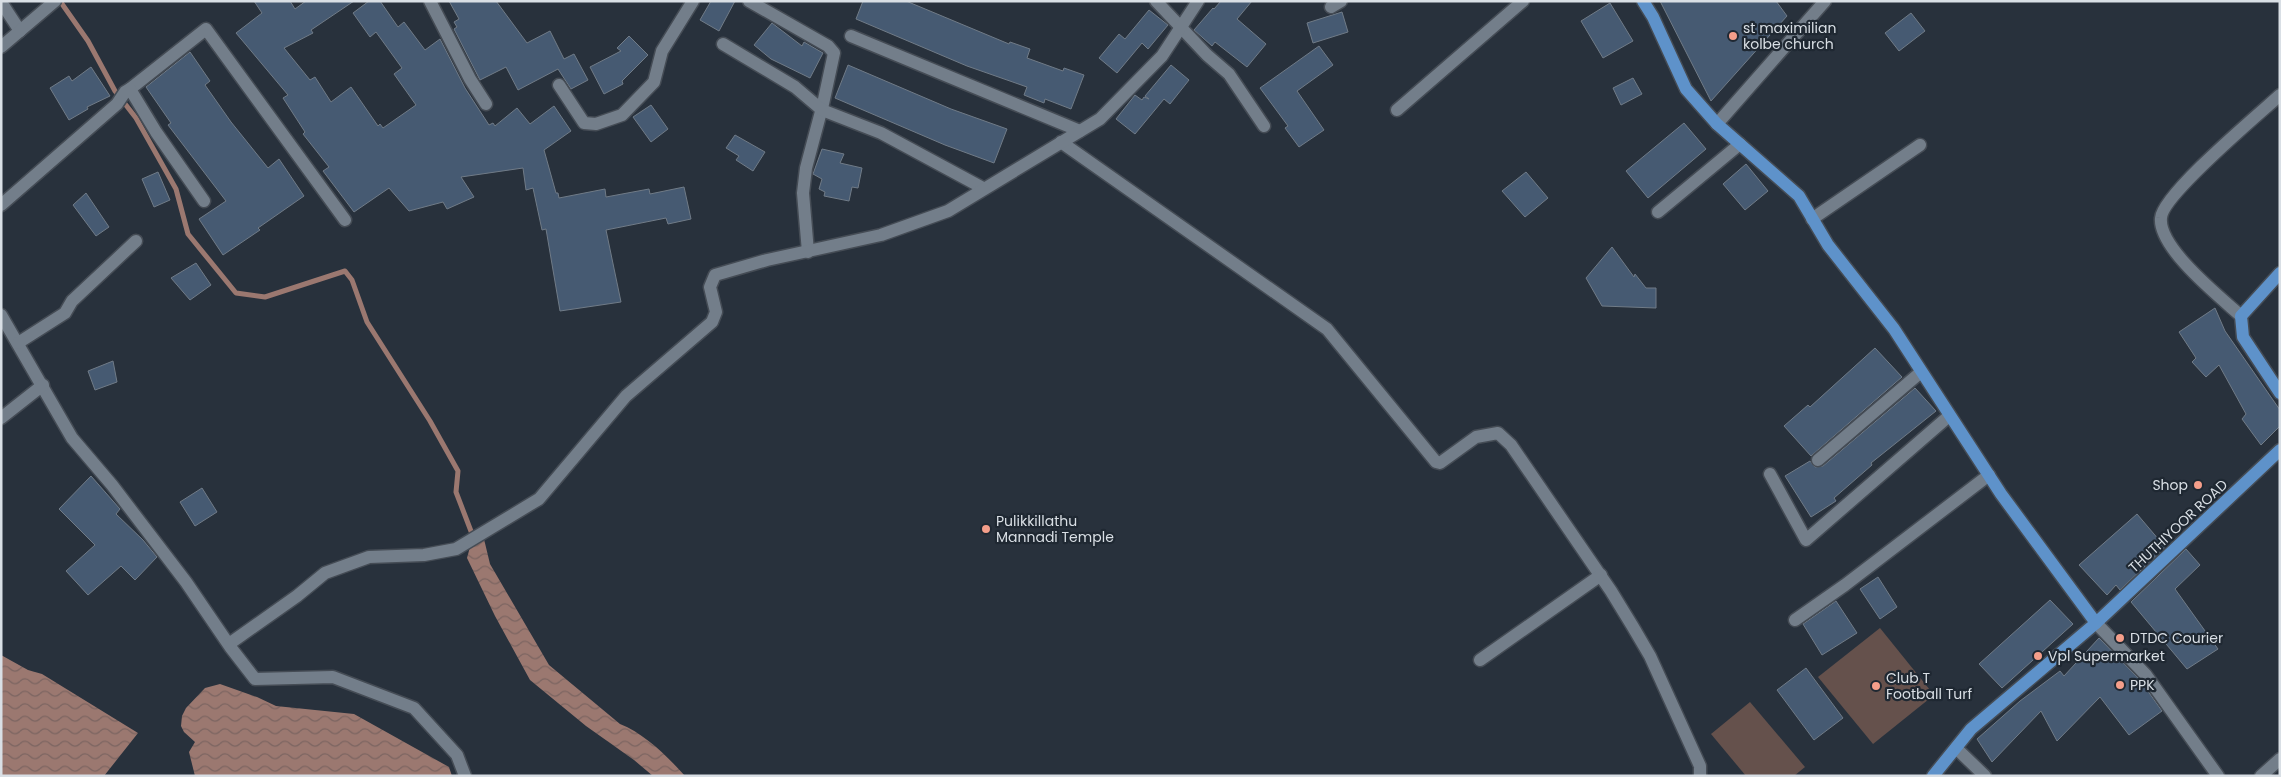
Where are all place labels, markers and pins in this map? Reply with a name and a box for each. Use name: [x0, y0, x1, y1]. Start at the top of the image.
place label: st maximilian kolbe church: [1743, 18, 1836, 54]
marker: st maximilian kolbe church: [1727, 30, 1739, 42]
place label: Shop: [2152, 475, 2188, 495]
marker: Shop: [2192, 479, 2204, 491]
place label: Pulikkillathu Mannadi Temple: [996, 511, 1114, 547]
marker: Pulikkillathu Mannadi Temple: [980, 523, 992, 535]
place label: DTDC Courier: [2130, 628, 2223, 648]
marker: DTDC Courier: [2114, 632, 2126, 644]
place label: Vpl Supermarket: [2048, 646, 2165, 666]
marker: Vpl Supermarket: [2032, 650, 2044, 662]
place label: Club T Football Turf: [1886, 668, 1972, 704]
place label: PPK: [2130, 675, 2155, 695]
marker: PPK: [2114, 679, 2126, 691]
marker: Club T Football Turf: [1870, 680, 1882, 692]

